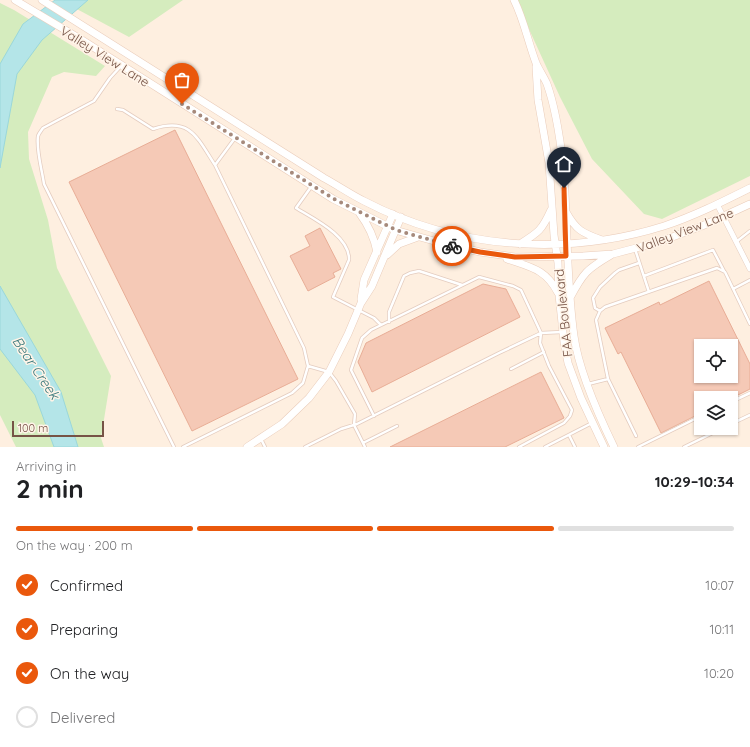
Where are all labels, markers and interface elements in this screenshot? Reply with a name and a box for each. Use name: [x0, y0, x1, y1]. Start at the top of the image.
street label: Valley View Lane: [57, 22, 153, 90]
pin: [165, 63, 199, 104]
icon: bag: [171, 69, 193, 91]
pin: [547, 147, 581, 188]
icon: home: [553, 153, 575, 175]
street label: Valley View Lane: [634, 204, 736, 256]
courier: [432, 226, 472, 266]
icon: bike: [441, 235, 463, 257]
street label: FAA Boulevard: [550, 268, 576, 358]
water label: Bear Creek: [8, 333, 65, 404]
map controls: [694, 339, 738, 435]
button: locate: [694, 339, 738, 383]
button: layers: [694, 391, 738, 435]
scale bar: [12, 419, 104, 438]
text: 100 m: [18, 421, 48, 435]
text: Arriving in: [16, 458, 76, 474]
text: 2 min: [16, 472, 84, 505]
text: 10:29–10:34: [655, 472, 734, 491]
text: On the way · 200 m: [16, 537, 133, 553]
icon: check: [16, 574, 38, 596]
text: Confirmed: [50, 576, 123, 595]
text: 10:07: [705, 577, 734, 593]
icon: check: [16, 618, 38, 640]
text: Preparing: [50, 620, 118, 639]
text: 10:11: [709, 621, 734, 637]
icon: check: [16, 662, 38, 684]
text: On the way: [50, 664, 129, 683]
text: 10:20: [704, 665, 734, 681]
text: Delivered: [50, 708, 115, 727]

